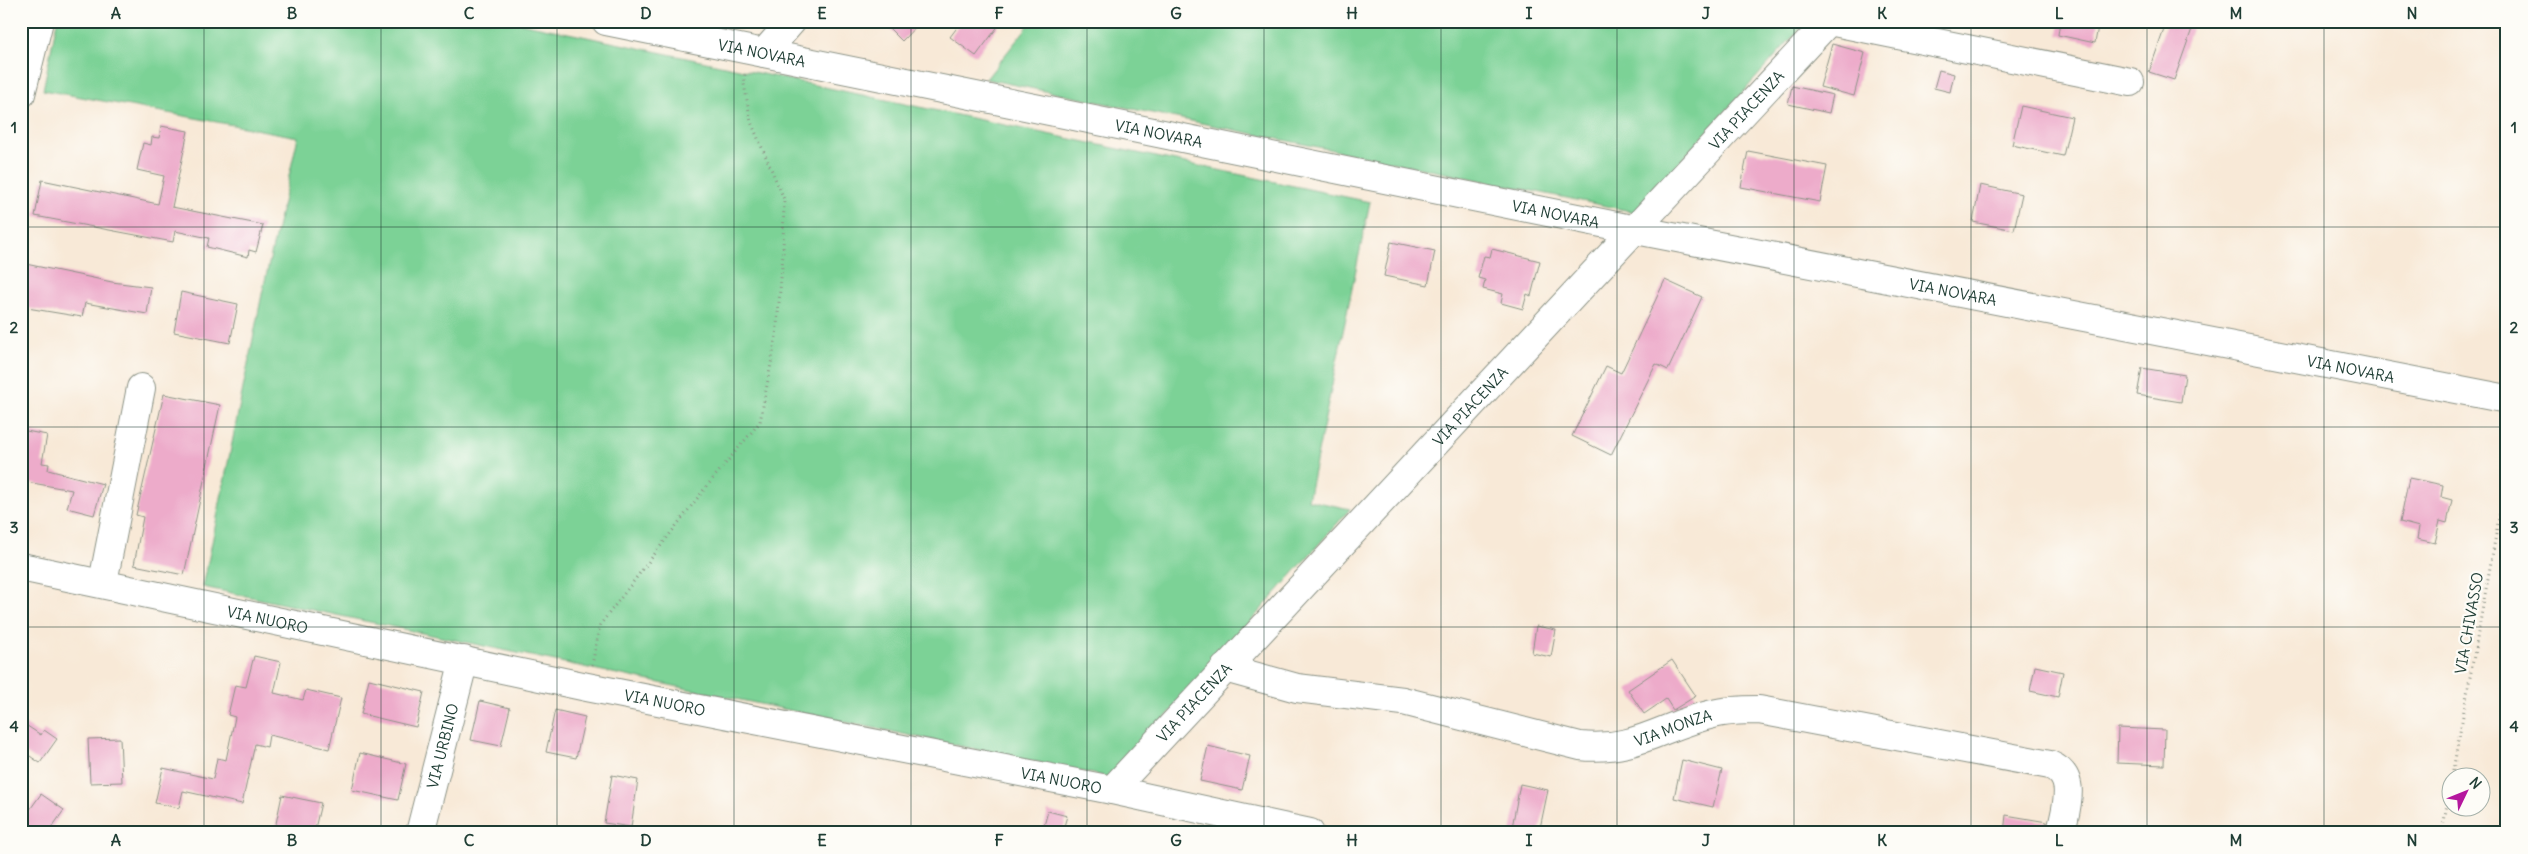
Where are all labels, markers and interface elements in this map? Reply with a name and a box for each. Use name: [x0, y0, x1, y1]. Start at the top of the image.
text: A: [111, 3, 121, 23]
text: B: [287, 3, 298, 23]
text: C: [464, 3, 475, 23]
text: D: [640, 3, 652, 23]
text: E: [817, 3, 827, 23]
text: F: [994, 3, 1004, 23]
text: G: [1170, 3, 1182, 23]
text: H: [1346, 3, 1358, 23]
text: I: [1526, 3, 1533, 23]
text: J: [1702, 3, 1711, 23]
text: K: [1877, 3, 1887, 23]
text: L: [2055, 3, 2064, 23]
text: M: [2230, 3, 2243, 23]
text: N: [2406, 3, 2418, 23]
street label: VIA NOVARA: [716, 34, 808, 71]
street label: VIA PIACENZA: [1705, 66, 1788, 153]
street label: VIA NOVARA: [1113, 115, 1205, 151]
text: 1: [11, 117, 17, 137]
text: 1: [2511, 117, 2517, 137]
street label: VIA NOVARA: [1510, 196, 1601, 232]
street label: VIA NOVARA: [1908, 274, 1999, 309]
text: 2: [10, 317, 19, 337]
text: 2: [2510, 317, 2519, 337]
street label: VIA NOVARA: [2305, 351, 2396, 387]
street label: VIA PIACENZA: [1428, 362, 1512, 450]
text: 3: [9, 517, 19, 537]
text: 3: [2509, 517, 2519, 537]
street label: VIA CHIVASSO: [2451, 571, 2487, 675]
street label: VIA NUORO: [225, 601, 310, 637]
street label: VIA PIACENZA: [1152, 658, 1236, 746]
street label: VIA NUORO: [623, 685, 707, 720]
street label: VIA URBINO: [422, 701, 462, 790]
street label: VIA MONZA: [1632, 705, 1714, 750]
text: 4: [9, 716, 19, 736]
text: 4: [2509, 716, 2519, 736]
street label: VIA NUORO: [1019, 763, 1104, 797]
north arrow: [2440, 766, 2490, 816]
text: N: [2466, 773, 2485, 793]
text: A: [111, 830, 121, 850]
text: B: [287, 830, 298, 850]
text: C: [464, 830, 475, 850]
text: D: [640, 830, 652, 850]
text: E: [817, 830, 827, 850]
text: F: [994, 830, 1004, 850]
text: G: [1170, 830, 1182, 850]
text: H: [1346, 830, 1358, 850]
text: I: [1526, 830, 1533, 850]
text: J: [1702, 830, 1711, 850]
text: K: [1877, 830, 1887, 850]
text: L: [2055, 830, 2064, 850]
text: M: [2230, 830, 2243, 850]
text: N: [2406, 830, 2418, 850]

